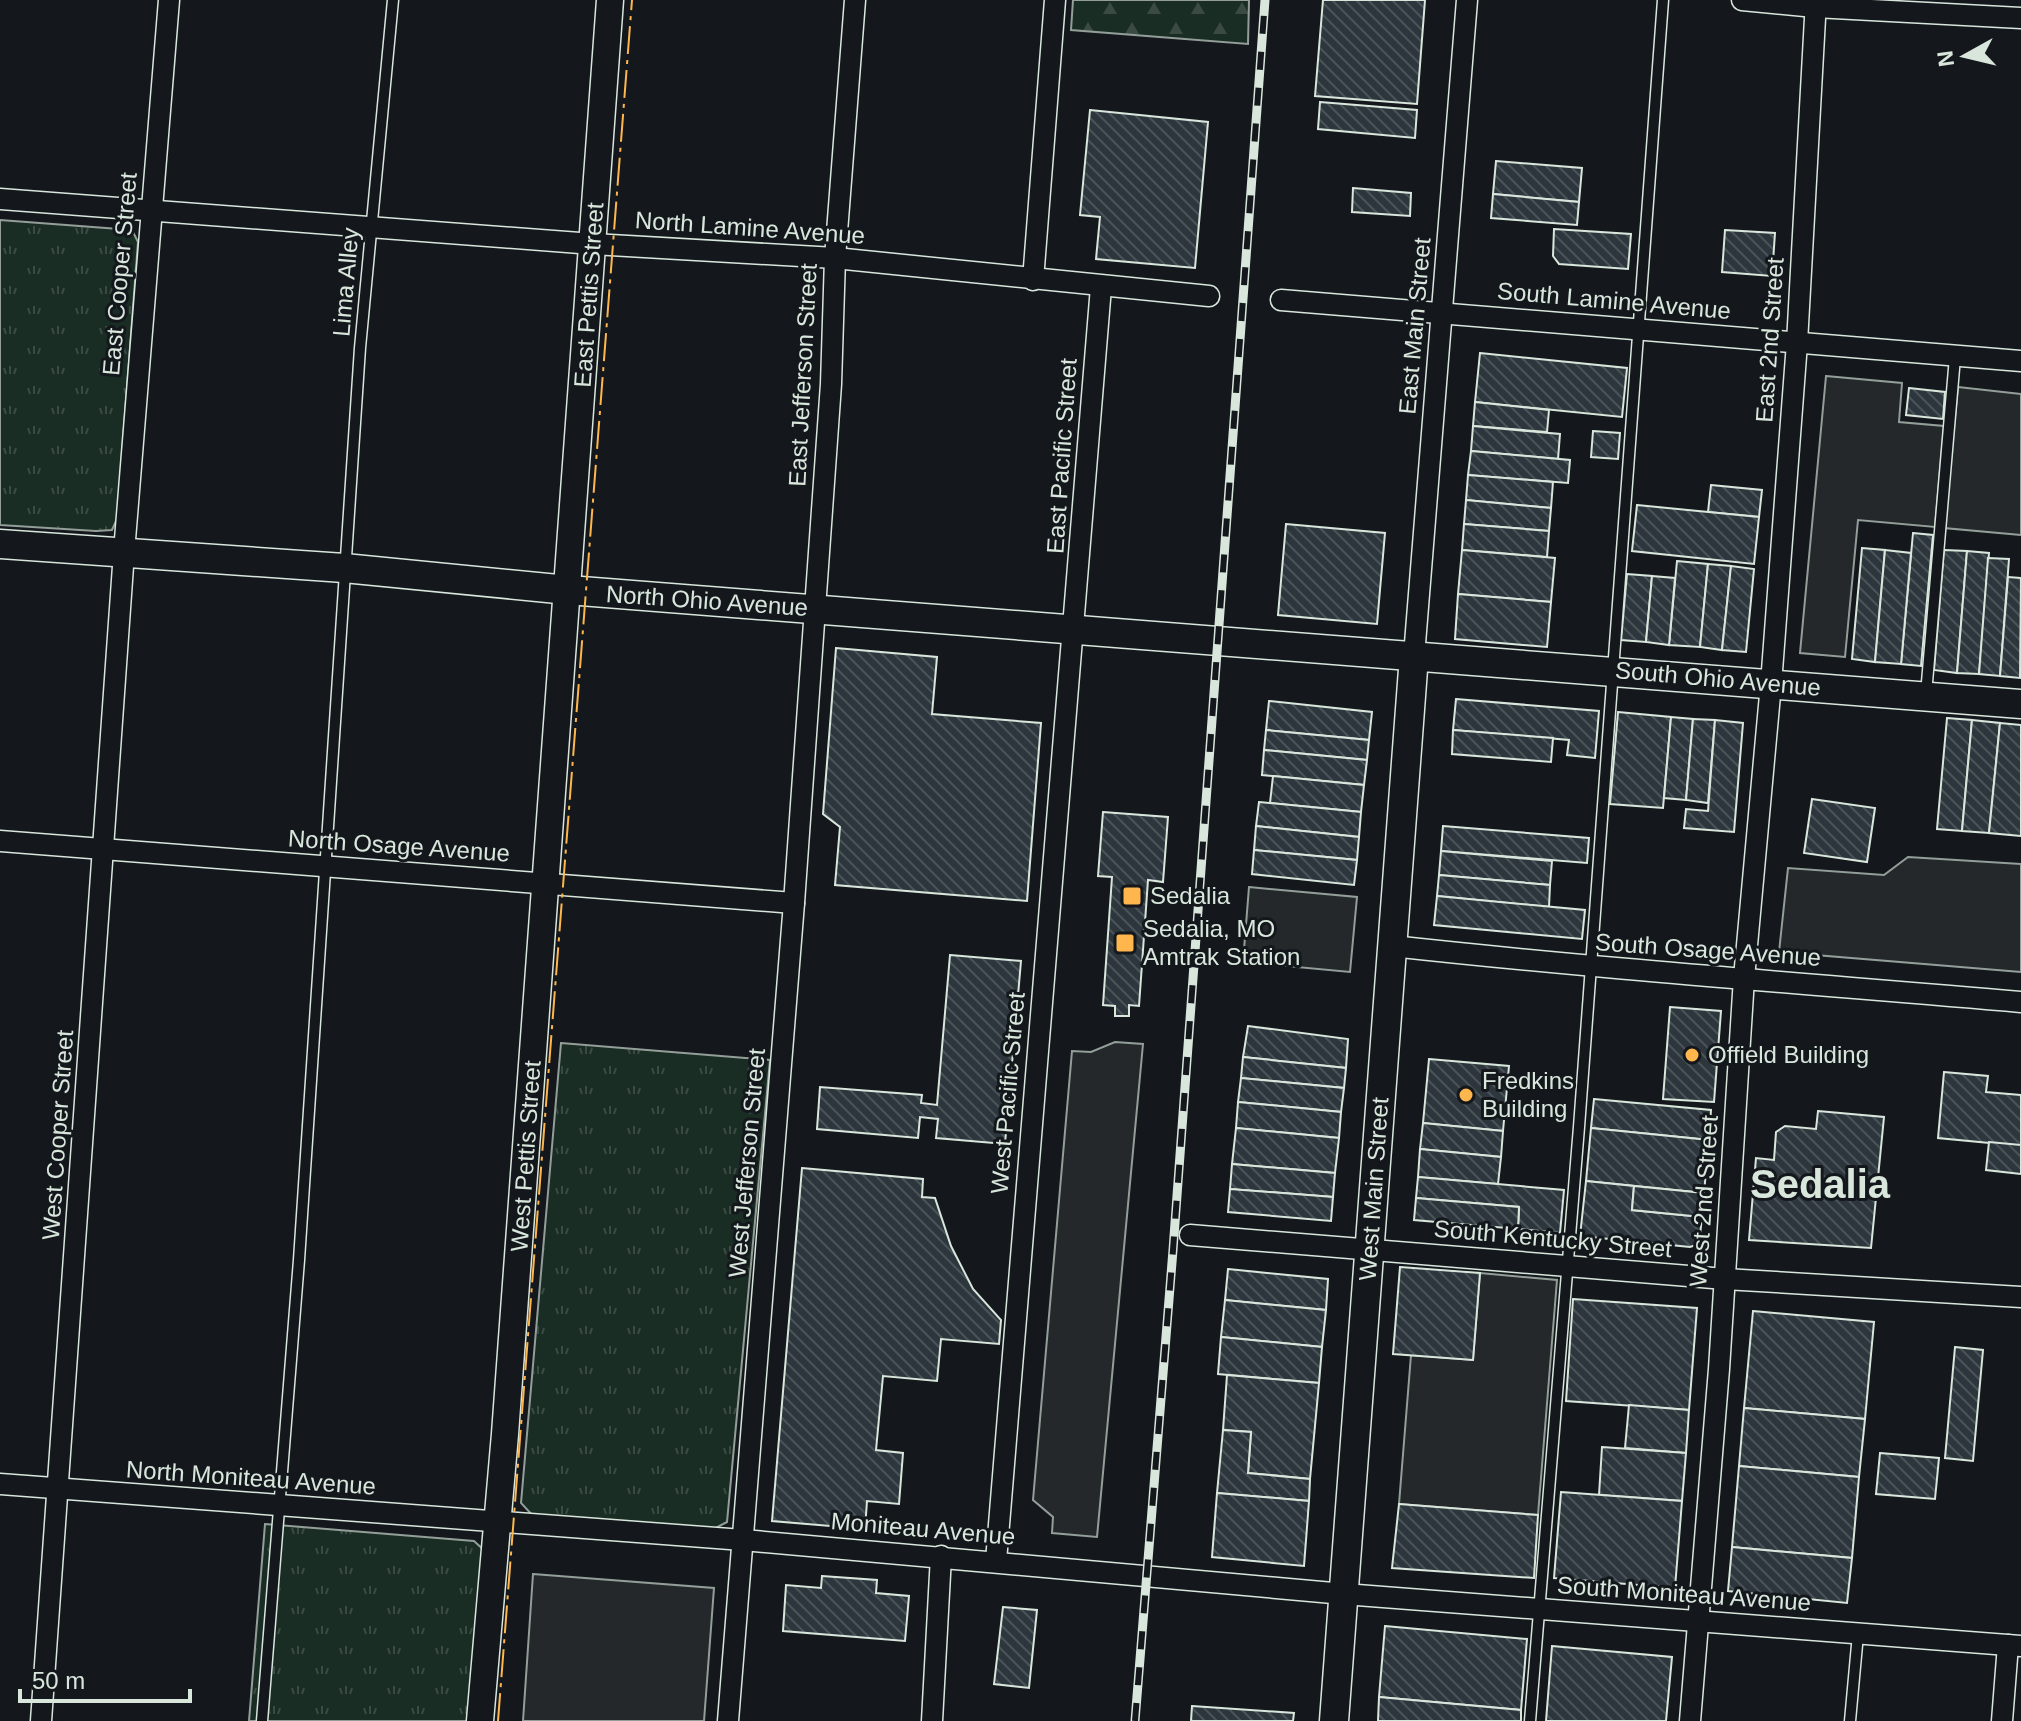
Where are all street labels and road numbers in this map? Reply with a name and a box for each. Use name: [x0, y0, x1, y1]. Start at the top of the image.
street label: East Cooper Street: [97, 171, 142, 377]
street label: East Pettis Street: [569, 201, 608, 388]
street label: North Lamine Avenue: [634, 206, 866, 249]
street label: Lima Alley: [327, 226, 364, 338]
street label: East Main Street: [1393, 236, 1436, 416]
street label: East 2nd Street: [1750, 256, 1789, 423]
street label: East Jefferson Street: [783, 262, 822, 487]
street label: South Lamine Avenue: [1496, 277, 1732, 324]
street label: East Pacific Street: [1041, 357, 1082, 555]
street label: North Ohio Avenue: [605, 580, 809, 621]
street label: South Ohio Avenue: [1614, 656, 1822, 701]
street label: North Osage Avenue: [287, 824, 511, 867]
street label: South Osage Avenue: [1594, 928, 1822, 971]
street label: West Pacific Street: [985, 991, 1030, 1195]
street label: West Cooper Street: [37, 1029, 78, 1241]
street label: West Jefferson Street: [723, 1047, 770, 1279]
street label: West Pettis Street: [505, 1059, 546, 1252]
street label: West Main Street: [1354, 1096, 1393, 1281]
street label: West 2nd Street: [1684, 1114, 1723, 1288]
street label: South Kentucky Street: [1433, 1215, 1673, 1262]
street label: North Moniteau Avenue: [125, 1455, 377, 1500]
street label: Moniteau Avenue: [830, 1507, 1016, 1550]
street label: South Moniteau Avenue: [1556, 1571, 1812, 1616]

